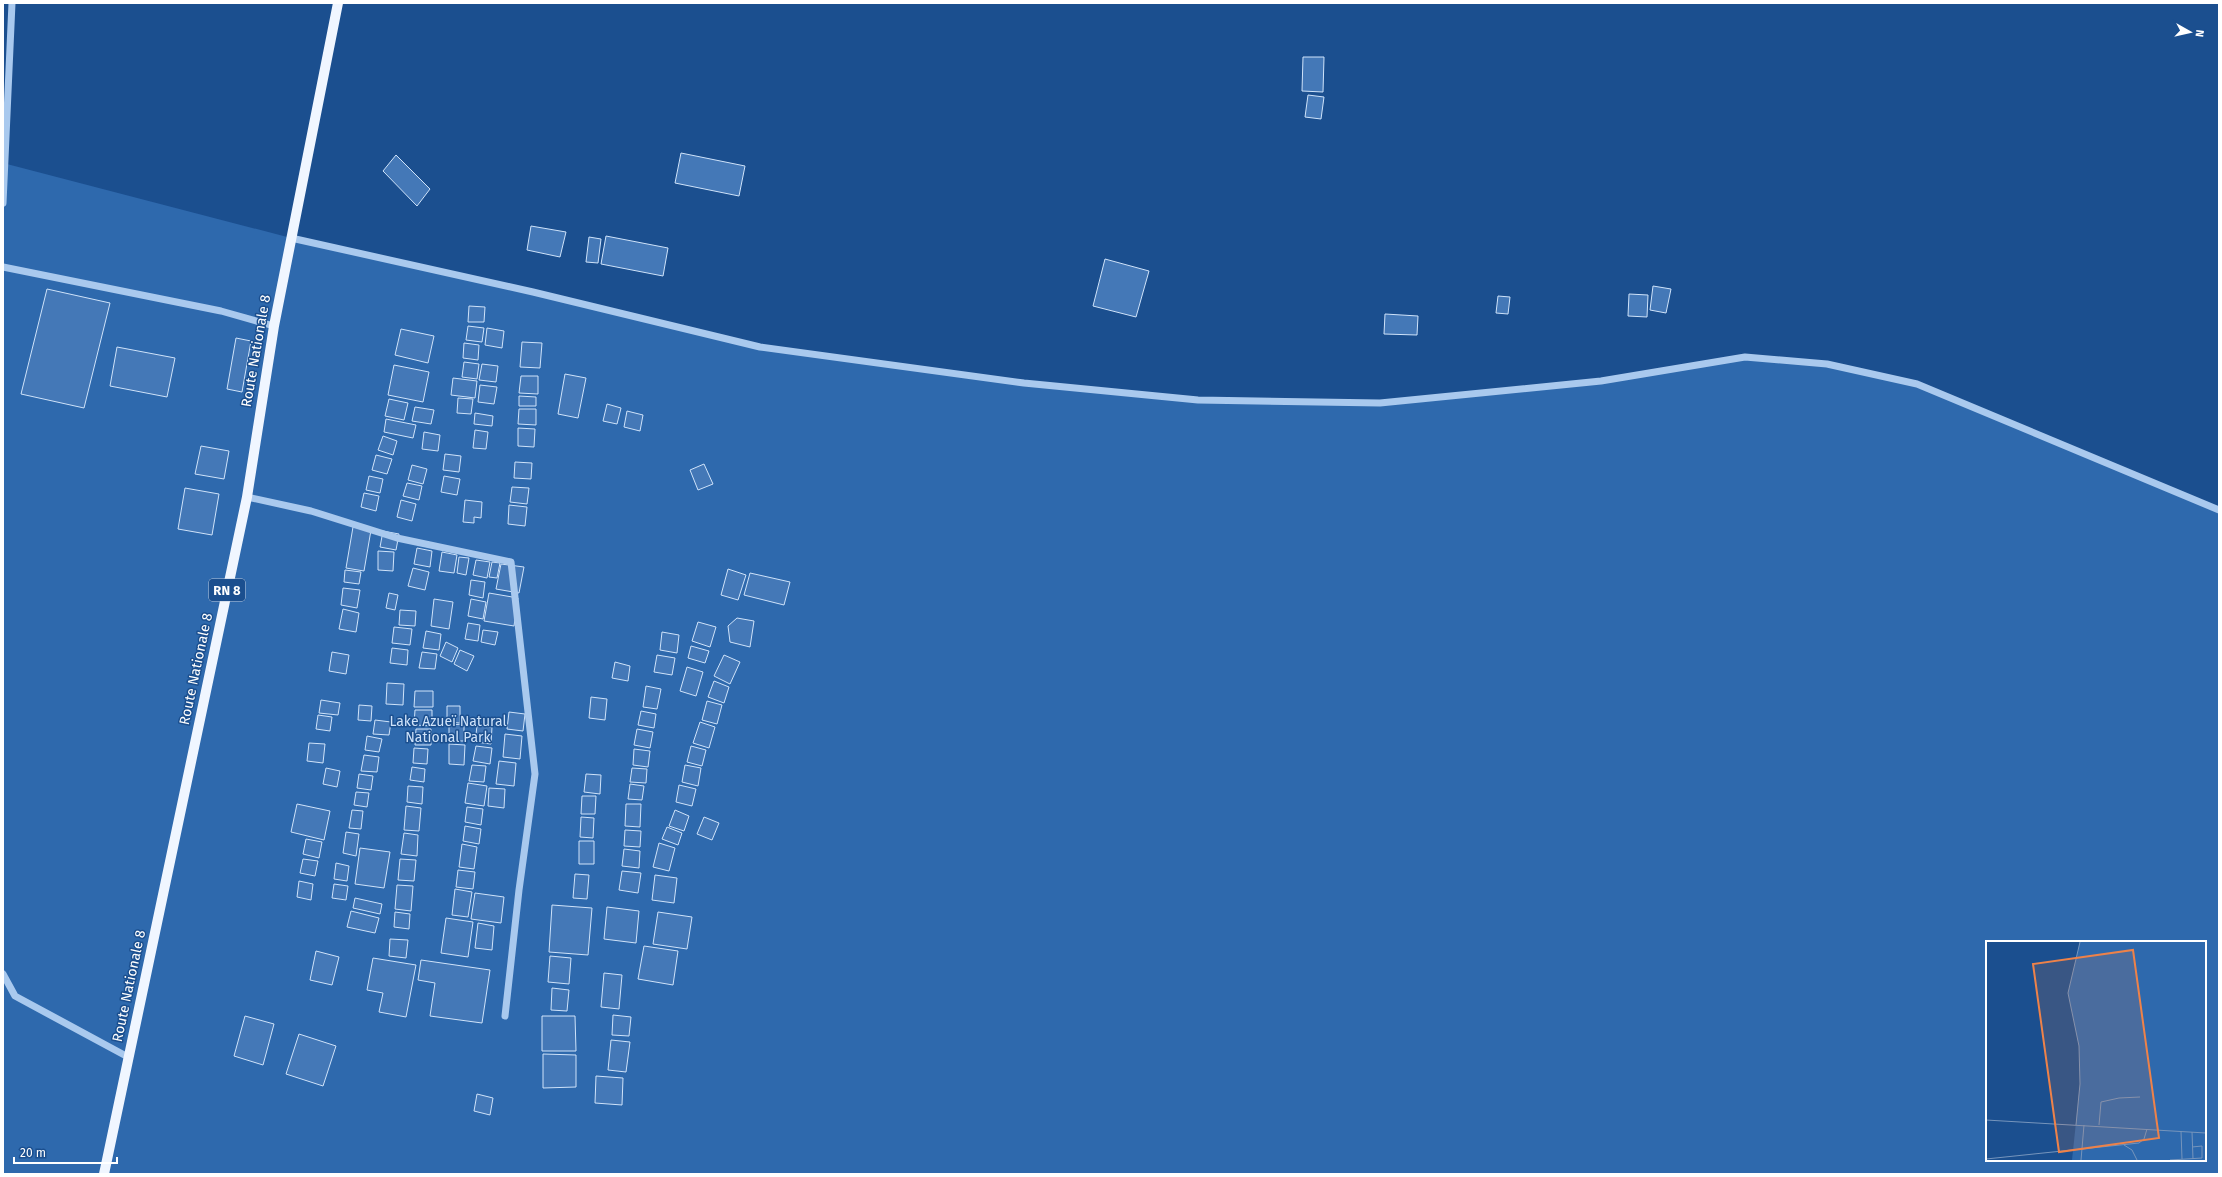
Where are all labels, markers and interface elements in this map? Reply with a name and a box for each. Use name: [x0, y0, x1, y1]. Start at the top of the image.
north arrow: [2170, 12, 2210, 52]
text: N: [2192, 29, 2206, 38]
street label: Route Nationale 8: [238, 293, 274, 409]
road number: RN 8: [209, 579, 245, 601]
street label: Route Nationale 8: [176, 611, 216, 726]
park label: Lake Azueï Natural National Park: [389, 713, 507, 746]
street label: Route Nationale 8: [109, 928, 149, 1043]
inset map: [1986, 941, 2206, 1161]
scale bar: [14, 1139, 117, 1165]
text: 20 m: [20, 1146, 46, 1160]

